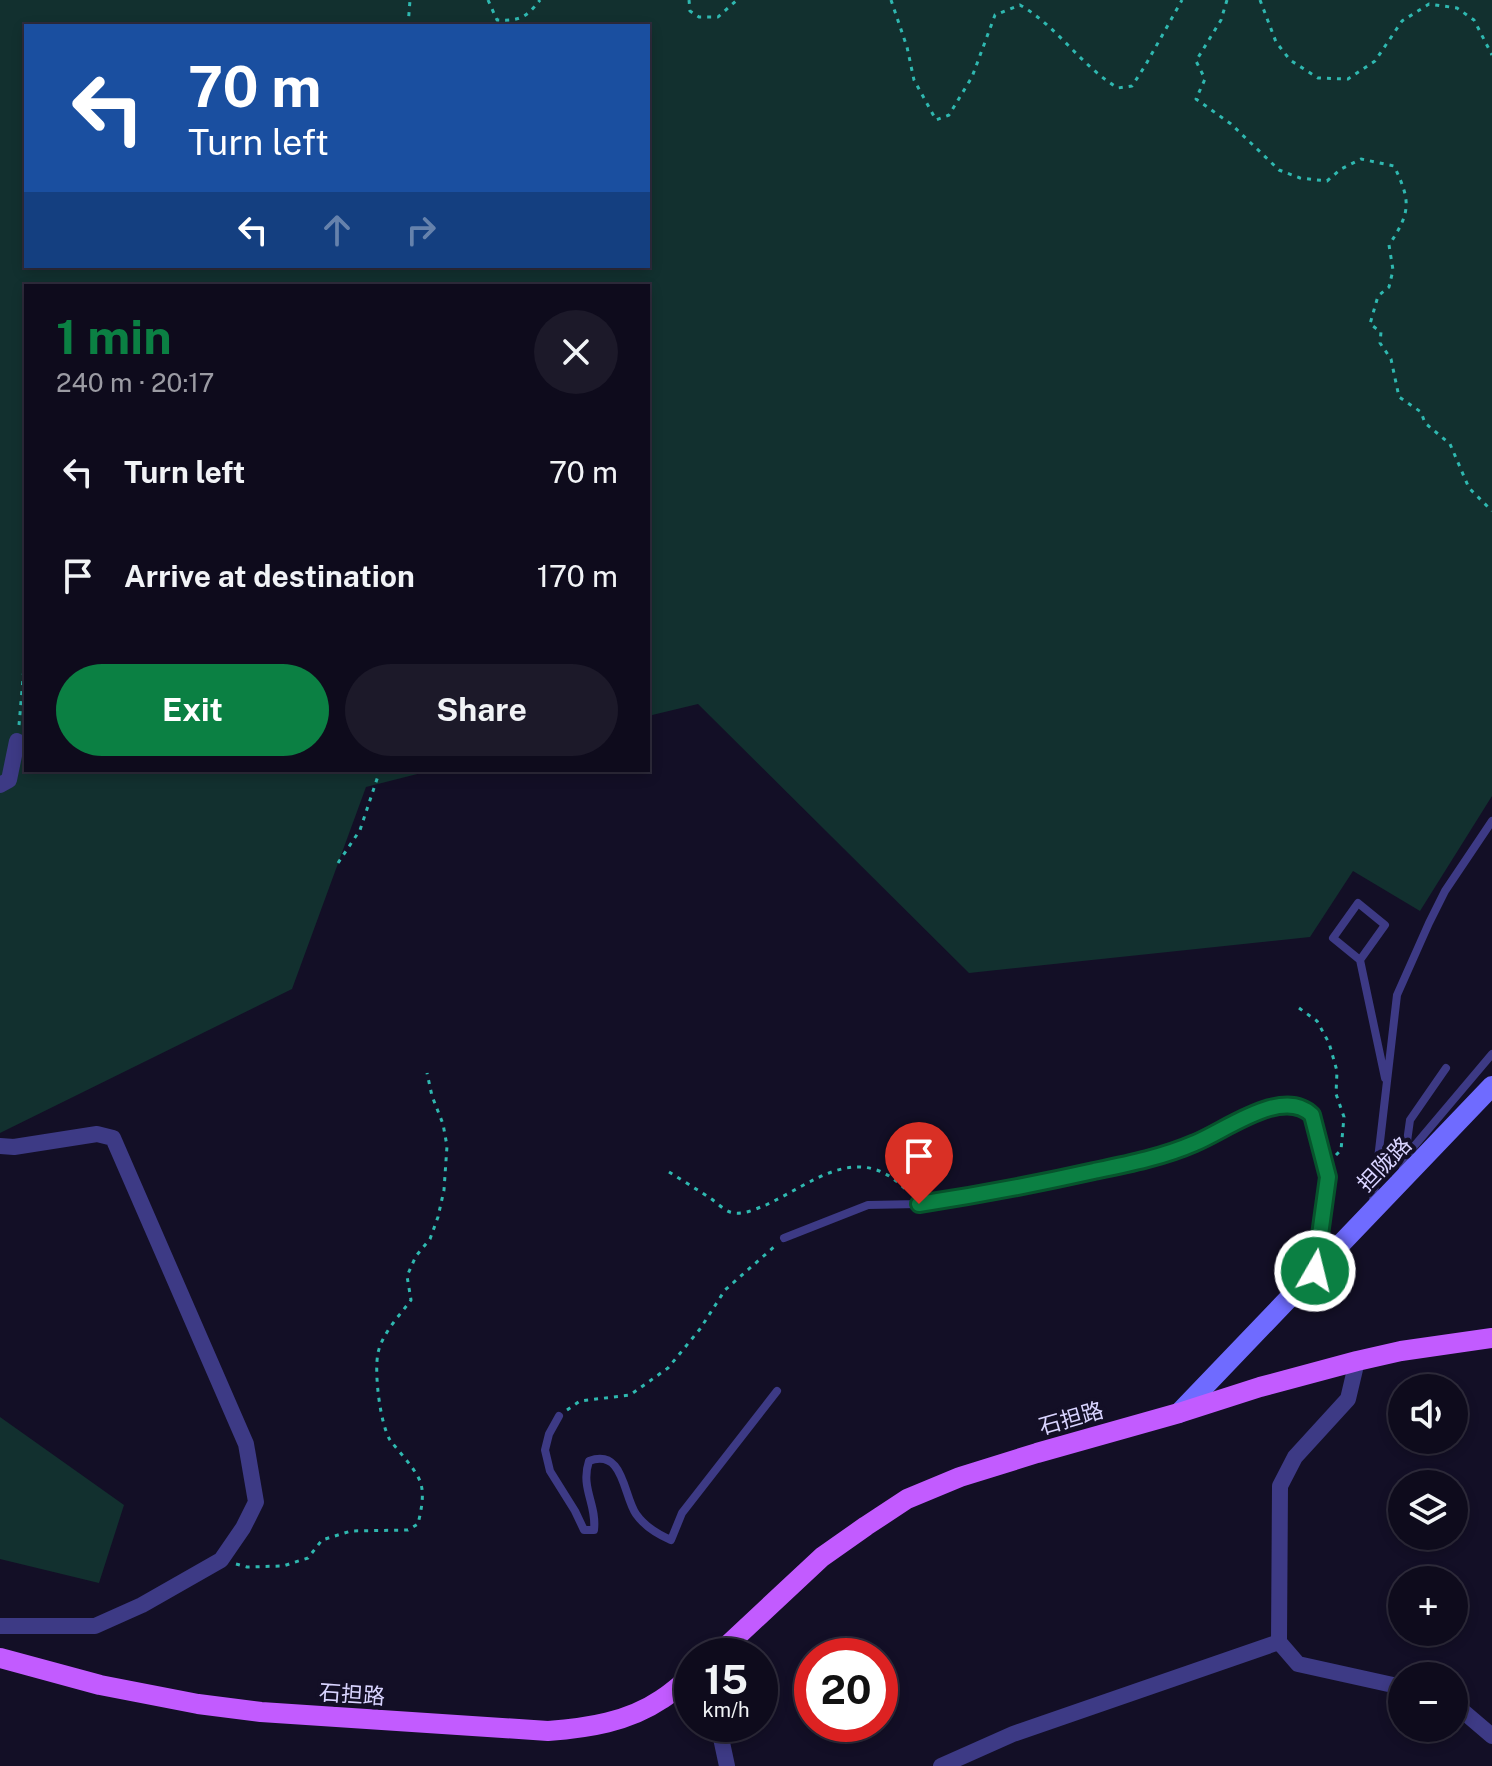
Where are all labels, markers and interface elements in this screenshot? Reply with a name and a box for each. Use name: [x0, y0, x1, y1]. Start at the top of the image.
text: 70 m: [188, 54, 321, 120]
icon: left: [56, 56, 160, 160]
text: Turn left: [188, 121, 329, 163]
icon: left: [231, 208, 275, 252]
icon: ahead: [315, 208, 359, 252]
icon: right: [399, 208, 443, 252]
text: 1 min: [56, 308, 172, 365]
button: close: [534, 310, 618, 394]
text: 240 m · 20:17: [56, 367, 214, 398]
icon: left: [56, 450, 100, 494]
text: Turn left: [124, 454, 245, 490]
text: 70 m: [549, 454, 618, 490]
icon: arrive: [56, 554, 100, 598]
text: Arrive at destination: [124, 558, 415, 594]
text: 170 m: [537, 558, 618, 594]
button: Exit: [56, 664, 329, 756]
button: Share: [345, 664, 618, 756]
pin: [885, 1122, 953, 1204]
street label: 担陇路: [1352, 1131, 1416, 1197]
icon: arrive: [897, 1134, 941, 1178]
position arrow: [1273, 1229, 1357, 1313]
map controls: [1388, 1374, 1468, 1742]
button: sound: [1388, 1374, 1468, 1454]
street label: 石担路: [1036, 1396, 1106, 1440]
button: layers: [1388, 1470, 1468, 1550]
button: +: [1388, 1566, 1468, 1646]
speed limit sign: 20: [794, 1638, 898, 1742]
text: 15: [704, 1656, 748, 1703]
button: −: [1388, 1662, 1468, 1742]
street label: 石担路: [318, 1679, 386, 1709]
text: km/h: [702, 1698, 750, 1722]

